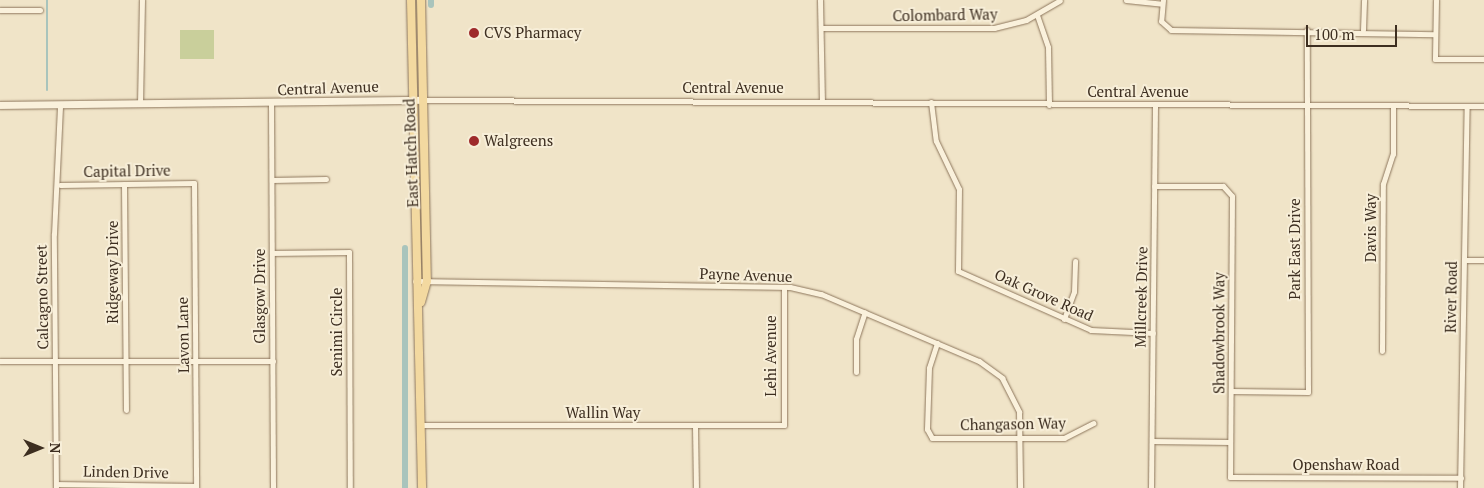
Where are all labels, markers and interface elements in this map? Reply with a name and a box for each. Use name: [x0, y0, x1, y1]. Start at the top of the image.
street label: Colombard Way: [892, 5, 998, 25]
scale bar: [1309, 15, 1400, 47]
place label: CVS Pharmacy: [484, 24, 581, 42]
text: 100 m: [1314, 24, 1355, 44]
marker: CVS Pharmacy: [468, 27, 480, 39]
street label: Central Avenue: [277, 77, 379, 99]
street label: Central Avenue: [682, 79, 784, 97]
street label: Central Avenue: [1087, 83, 1189, 101]
street label: East Hatch Road: [400, 98, 422, 208]
place label: Walgreens: [484, 132, 553, 150]
marker: Walgreens: [468, 135, 480, 147]
street label: Capital Drive: [83, 161, 171, 181]
street label: Davis Way: [1362, 194, 1380, 262]
street label: Park East Drive: [1286, 198, 1304, 300]
street label: Ridgeway Drive: [104, 220, 122, 324]
street label: Calcagno Street: [32, 244, 52, 350]
street label: Millcreek Drive: [1131, 246, 1151, 348]
street label: Glasgow Drive: [251, 248, 269, 344]
street label: River Road: [1441, 261, 1461, 333]
street label: Payne Avenue: [699, 264, 793, 286]
street label: Oak Grove Road: [992, 265, 1096, 325]
street label: Shadowbrook Way: [1210, 272, 1228, 394]
street label: Senimi Circle: [328, 287, 346, 377]
street label: Lavon Lane: [173, 297, 193, 373]
street label: Lehi Avenue: [762, 315, 780, 397]
street label: Wallin Way: [566, 404, 640, 422]
street label: Changason Way: [960, 414, 1066, 434]
north arrow: [15, 423, 65, 473]
text: N: [46, 443, 65, 453]
street label: Openshaw Road: [1293, 456, 1399, 474]
street label: Linden Drive: [83, 462, 169, 482]

